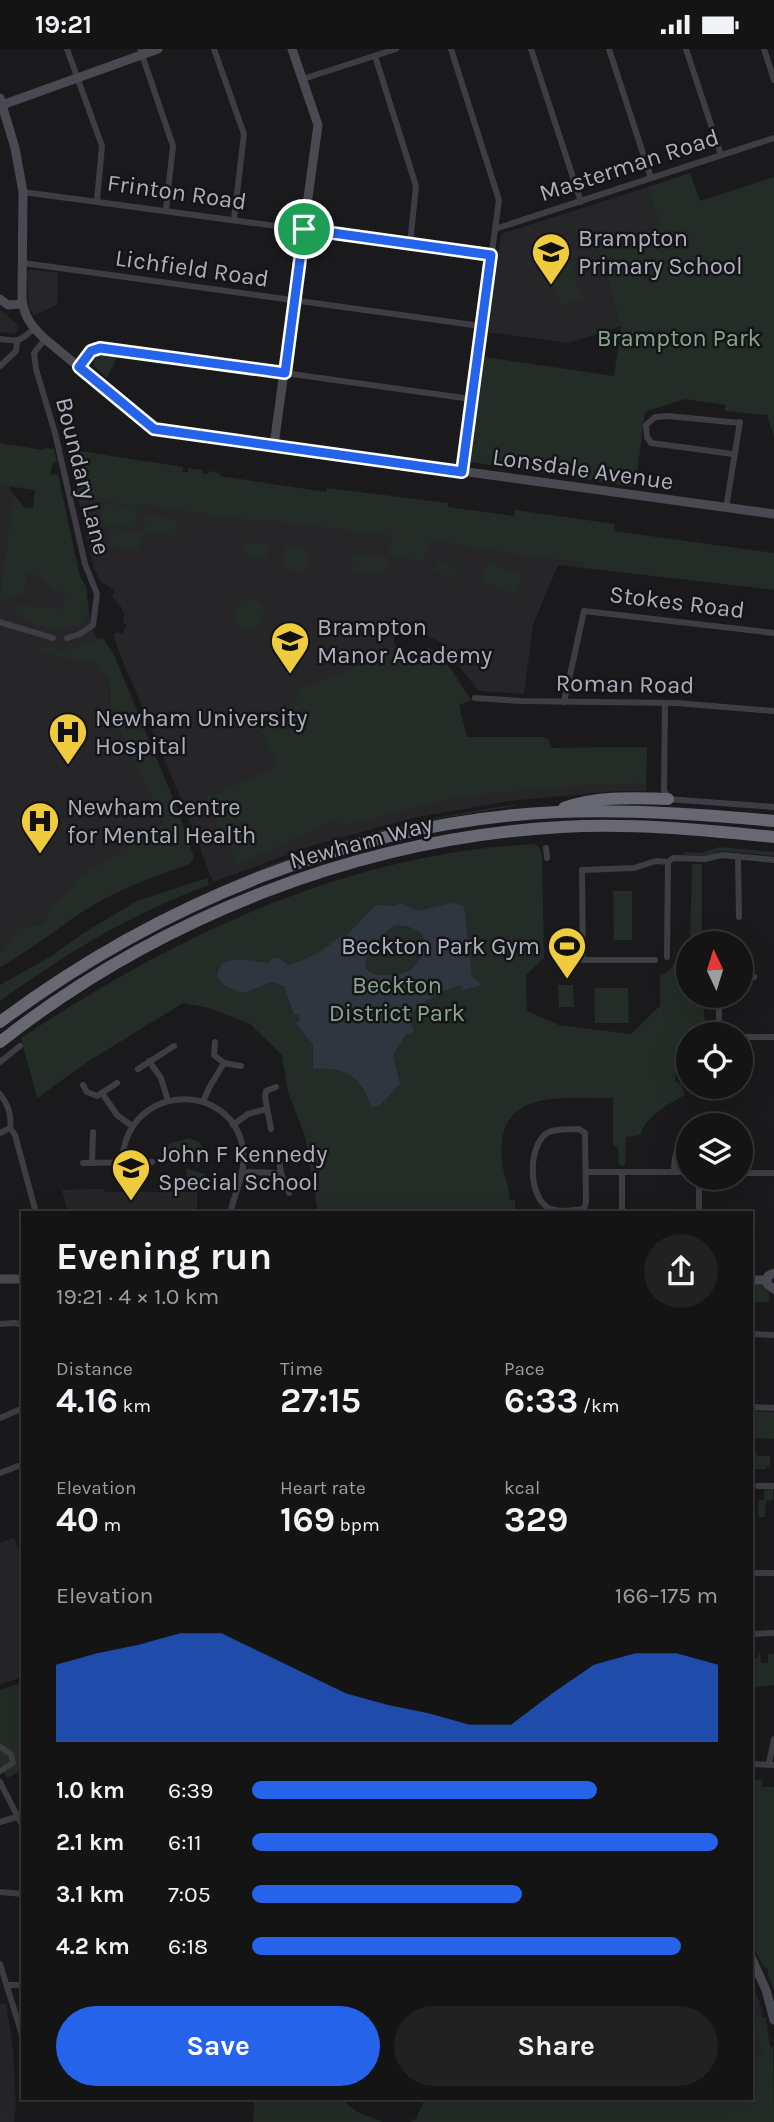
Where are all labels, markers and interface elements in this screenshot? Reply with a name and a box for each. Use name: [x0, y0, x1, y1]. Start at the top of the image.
text: 19:21: [35, 9, 92, 40]
street label: Masterman Road: [536, 123, 722, 207]
street label: Frinton Road: [106, 168, 248, 216]
pin: [274, 199, 334, 259]
icon: arrive: [285, 210, 323, 248]
place label: Brampton Primary School: [578, 224, 743, 280]
school or university icon: Brampton Primary School: [530, 231, 572, 286]
street label: Lichfield Road: [113, 243, 271, 293]
park label: Brampton Park: [597, 324, 761, 352]
street label: Boundary Lane: [50, 394, 116, 558]
street label: Lonsdale Avenue: [491, 442, 675, 496]
street label: Stokes Road: [608, 580, 746, 624]
place label: Brampton Manor Academy: [317, 613, 492, 669]
school or university icon: Brampton Manor Academy: [269, 620, 311, 675]
street label: Roman Road: [555, 669, 695, 699]
place label: Newham University Hospital: [95, 704, 307, 760]
hospital icon: Newham University Hospital: [47, 711, 89, 766]
place label: Newham Centre for Mental Health: [67, 793, 256, 849]
hospital icon: Newham Centre for Mental Health: [19, 800, 61, 855]
street label: Newham Way: [286, 809, 436, 875]
sports icon: Beckton Park Gym: [546, 925, 588, 980]
north arrow: [676, 931, 752, 1008]
map controls: [676, 931, 753, 1190]
place label: Beckton Park Gym: [341, 932, 540, 960]
park label: Beckton District Park: [329, 971, 465, 1027]
button: locate: [676, 1022, 753, 1099]
button: layers: [676, 1113, 753, 1190]
place label: John F Kennedy Special School: [158, 1140, 327, 1196]
school or university icon: John F Kennedy Special School: [110, 1147, 152, 1202]
text: Evening run: [56, 1234, 272, 1279]
button: share: [644, 1234, 718, 1308]
text: 19:21 · 4 × 1.0 km: [56, 1283, 219, 1310]
text: Distance: [56, 1358, 133, 1380]
text: Time: [280, 1358, 323, 1380]
text: Pace: [504, 1358, 545, 1380]
text: 4.16: [56, 1380, 118, 1421]
text: 27:15: [280, 1380, 361, 1421]
text: 6:33: [504, 1380, 578, 1421]
text: km: [118, 1395, 151, 1417]
text: /km: [578, 1395, 619, 1417]
text: Elevation: [56, 1477, 136, 1499]
text: Heart rate: [280, 1477, 366, 1499]
text: kcal: [504, 1477, 540, 1499]
text: 40: [56, 1499, 99, 1540]
text: 169: [280, 1499, 335, 1540]
text: 329: [504, 1499, 568, 1540]
text: m: [99, 1514, 121, 1536]
text: bpm: [335, 1514, 380, 1536]
text: Elevation: [56, 1582, 153, 1609]
text: 166–175 m: [615, 1582, 718, 1609]
text: 1.0 km: [56, 1777, 125, 1804]
text: 6:39: [168, 1777, 213, 1804]
text: 2.1 km: [56, 1829, 124, 1856]
text: 6:11: [168, 1829, 202, 1856]
text: 3.1 km: [56, 1881, 125, 1908]
text: 7:05: [168, 1881, 211, 1908]
text: 4.2 km: [56, 1933, 130, 1960]
text: 6:18: [168, 1933, 208, 1960]
button: Save: [56, 2006, 380, 2086]
button: Share: [394, 2006, 718, 2086]

